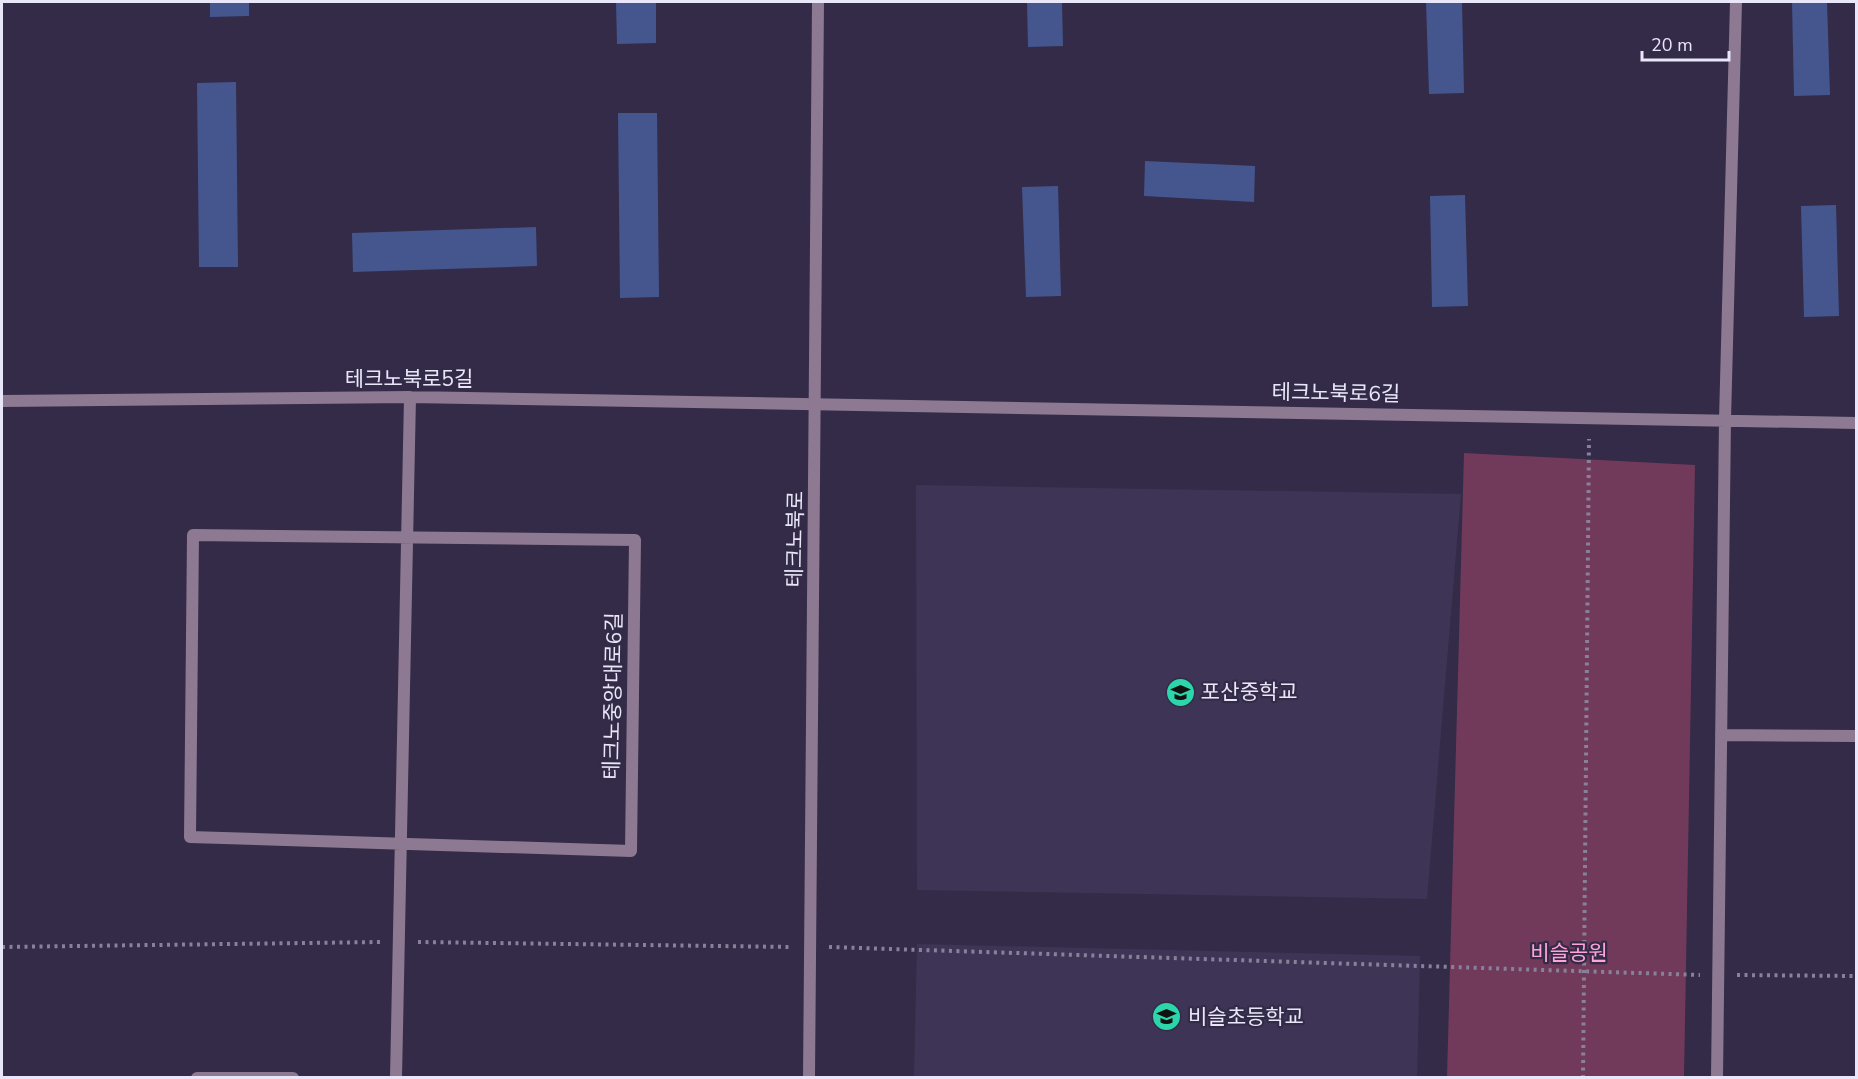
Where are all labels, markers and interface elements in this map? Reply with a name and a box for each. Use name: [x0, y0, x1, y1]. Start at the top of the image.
scale bar: [1642, 24, 1729, 62]
text: 20 m: [1651, 33, 1693, 57]
street label: 테크노북로5길: [345, 365, 473, 393]
street label: 테크노북로6길: [1271, 378, 1401, 408]
street label: 테크노북로: [780, 490, 810, 588]
street label: 테크노중앙대로6길: [598, 612, 628, 780]
school or university icon: 포산중학교: [1164, 676, 1196, 708]
place label: 포산중학교: [1201, 678, 1298, 706]
park label: 비슬공원: [1530, 939, 1608, 967]
school or university icon: 비슬초등학교: [1151, 1001, 1183, 1033]
place label: 비슬초등학교: [1188, 1003, 1304, 1031]

